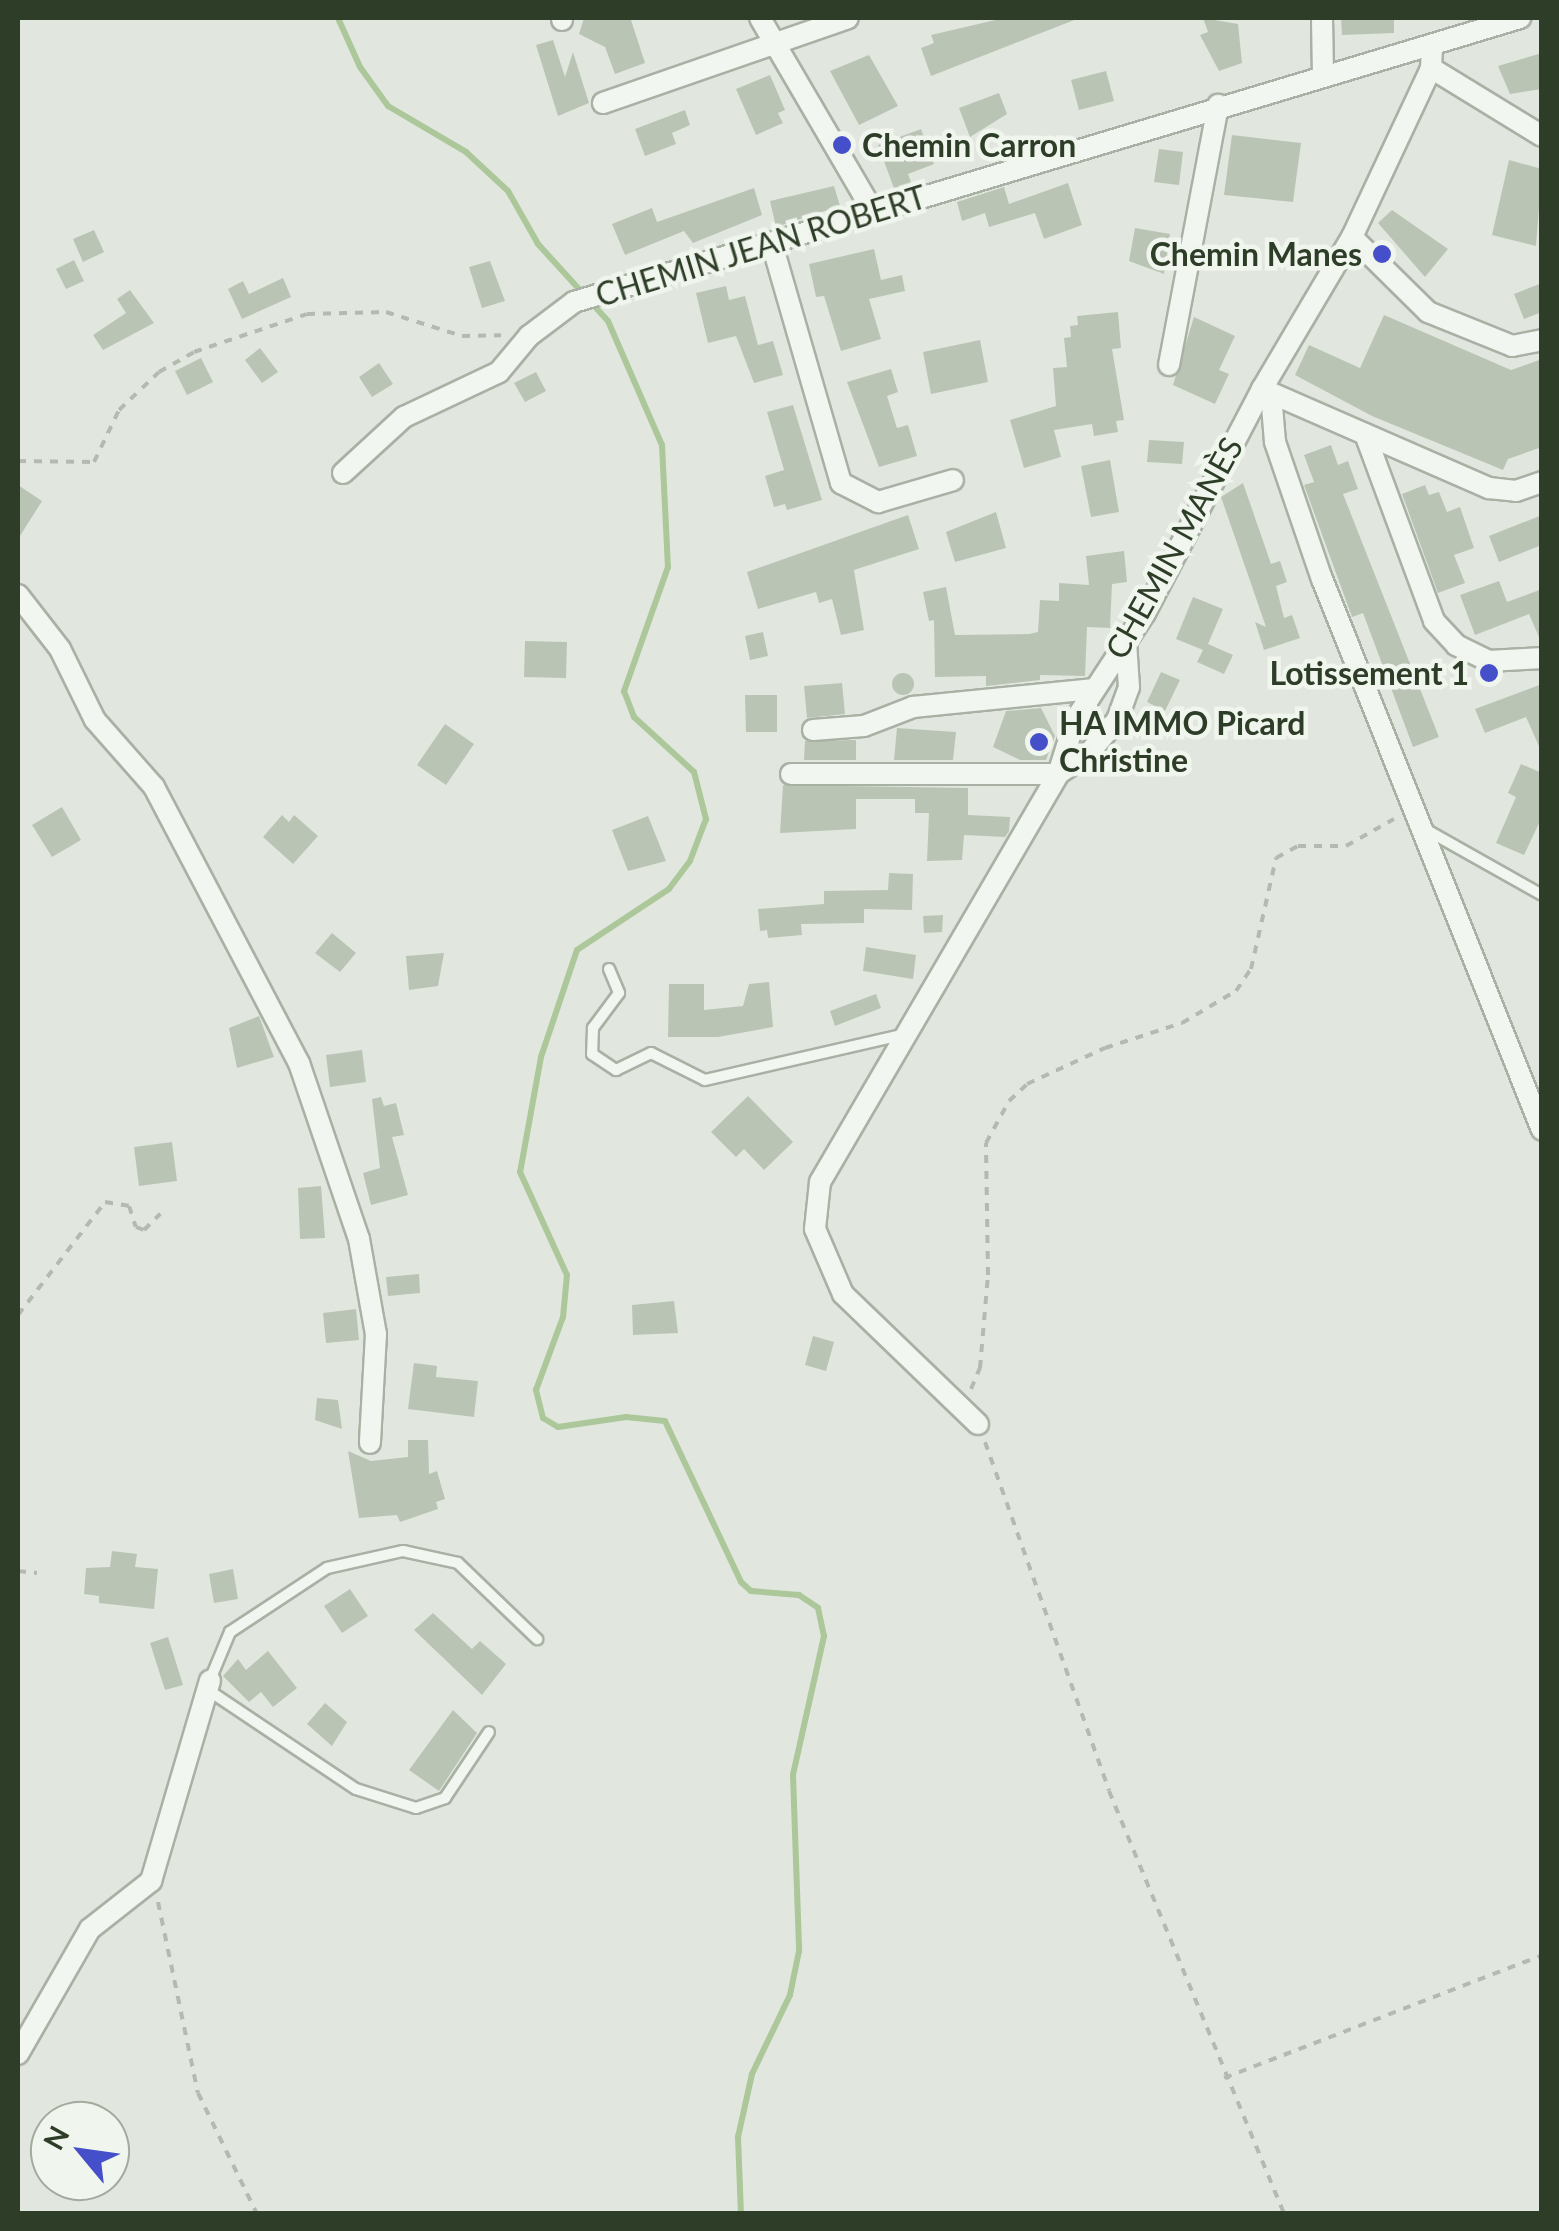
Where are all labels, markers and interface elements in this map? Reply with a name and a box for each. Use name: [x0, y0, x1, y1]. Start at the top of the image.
place label: Chemin Carron: [862, 126, 1076, 164]
marker: Chemin Carron: [831, 134, 853, 156]
street label: CHEMIN JEAN ROBERT: [591, 177, 931, 315]
place label: Chemin Manes: [1150, 235, 1362, 273]
marker: Chemin Manes: [1371, 243, 1393, 265]
street label: CHEMIN MANÈS: [1097, 431, 1251, 665]
place label: Lotissement 1: [1269, 654, 1469, 692]
marker: Lotissement 1: [1478, 662, 1500, 684]
place label: HA IMMO Picard Christine: [1059, 705, 1306, 780]
marker: HA IMMO Picard Christine: [1028, 731, 1050, 753]
north arrow: [30, 2101, 130, 2201]
text: N: [35, 2120, 76, 2155]

